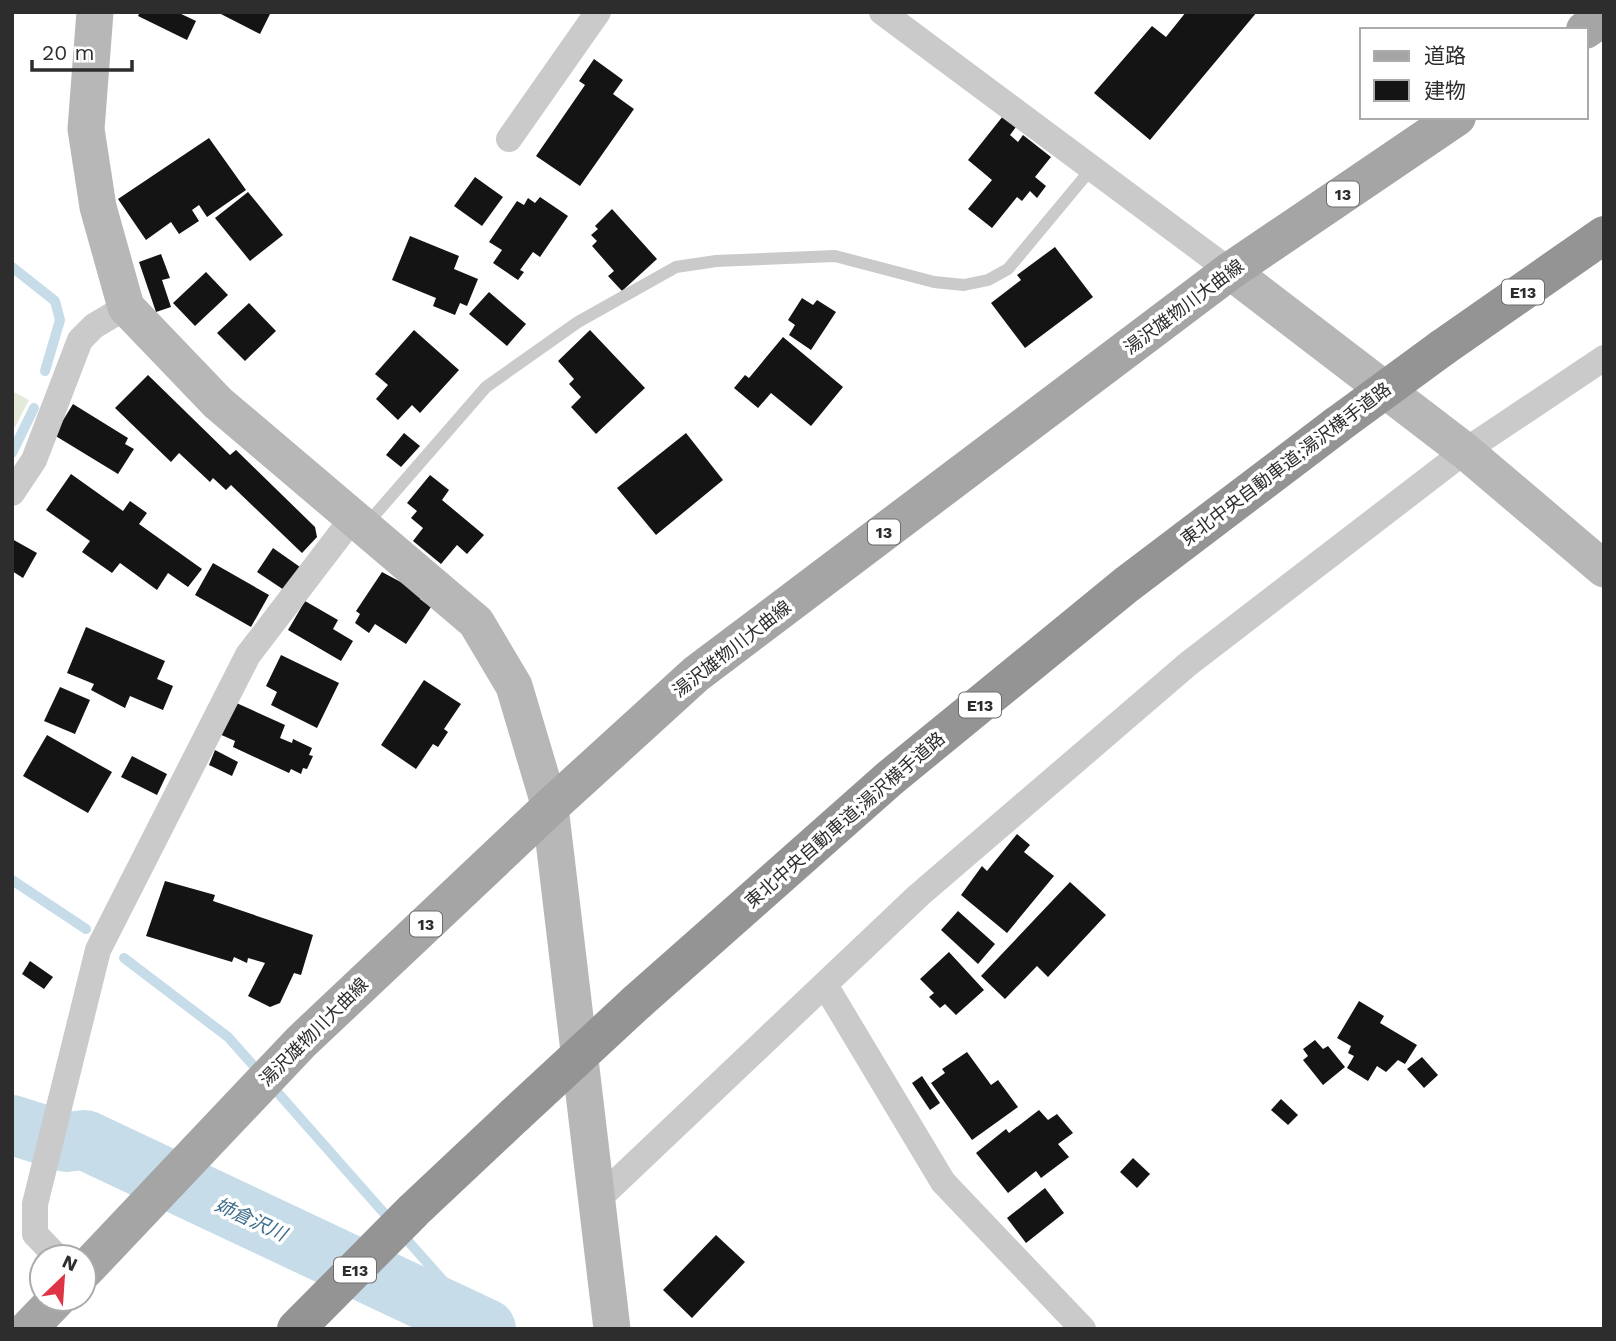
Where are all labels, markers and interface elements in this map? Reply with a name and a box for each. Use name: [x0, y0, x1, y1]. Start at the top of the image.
scale bar: [32, 28, 131, 72]
legend: [1360, 28, 1588, 119]
text: 20 m: [42, 40, 94, 65]
text: 道路: [1424, 43, 1466, 68]
text: 建物: [1424, 78, 1466, 103]
road number: 13: [1327, 182, 1359, 206]
street label: 湯沢雄物川大曲線: [1120, 255, 1248, 358]
road number: E13: [1502, 280, 1544, 304]
street label: 東北中央自動車道;湯沢横手道路: [1177, 378, 1395, 549]
road number: 13: [868, 520, 900, 544]
street label: 湯沢雄物川大曲線: [668, 596, 795, 701]
road number: E13: [959, 692, 1001, 718]
street label: 東北中央自動車道;湯沢横手道路: [741, 727, 949, 912]
road number: 13: [410, 912, 442, 936]
street label: 湯沢雄物川大曲線: [255, 973, 372, 1090]
water label: 姉倉沢川: [211, 1193, 292, 1247]
north arrow: [28, 1243, 98, 1313]
text: N: [59, 1250, 81, 1276]
road number: E13: [334, 1258, 376, 1282]

